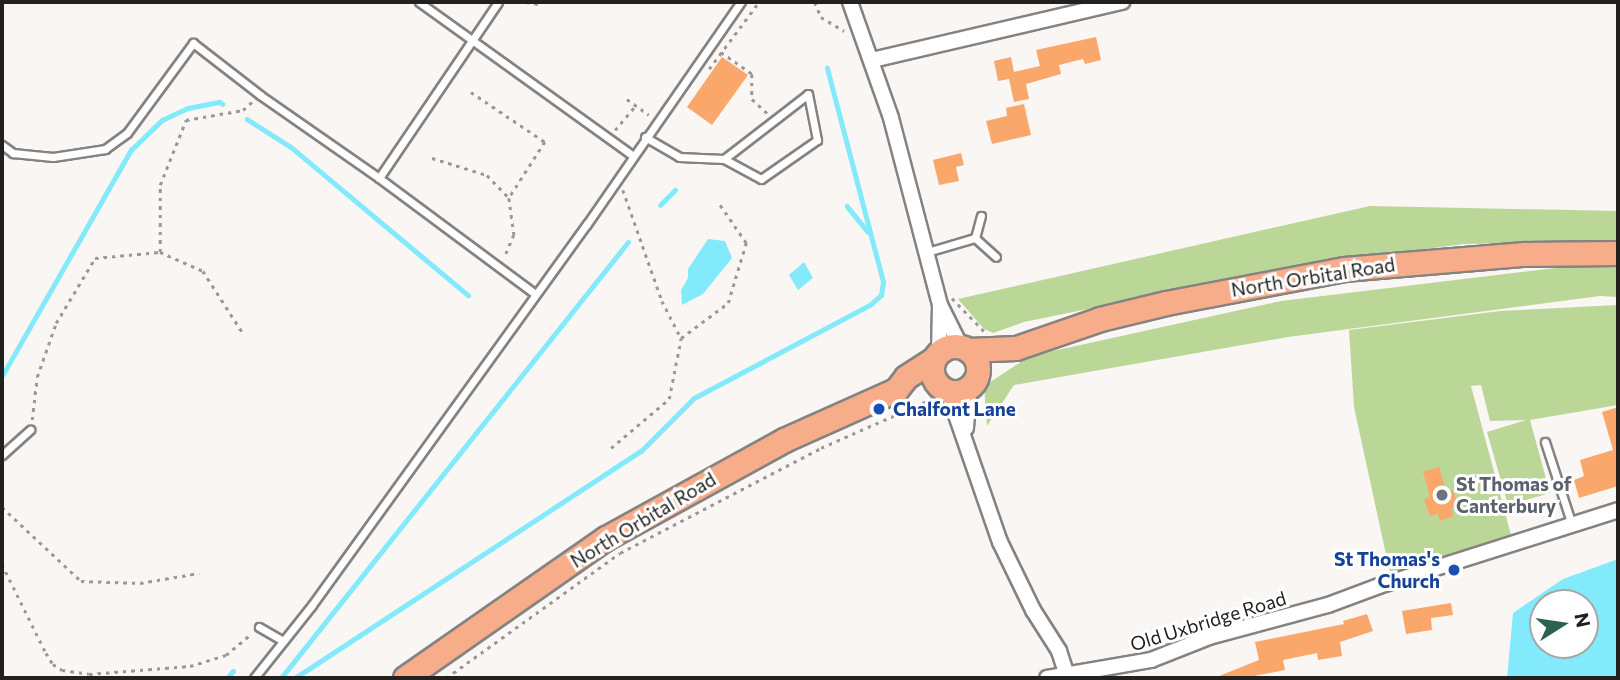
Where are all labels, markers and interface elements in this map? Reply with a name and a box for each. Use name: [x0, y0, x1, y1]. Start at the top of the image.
street label: North Orbital Road: [1230, 253, 1396, 301]
place label: Chalfont Lane: [893, 398, 1016, 420]
marker: Chalfont Lane: [871, 401, 887, 417]
street label: North Orbital Road: [566, 468, 720, 572]
place label: St Thomas of Canterbury: [1456, 473, 1572, 517]
marker: St Thomas of Canterbury: [1434, 487, 1450, 503]
place label: St Thomas's Church: [1334, 548, 1440, 592]
marker: St Thomas's Church: [1446, 562, 1462, 578]
street label: Old Uxbridge Road: [1127, 586, 1289, 656]
north arrow: [1529, 589, 1599, 659]
text: N: [1570, 611, 1596, 629]

